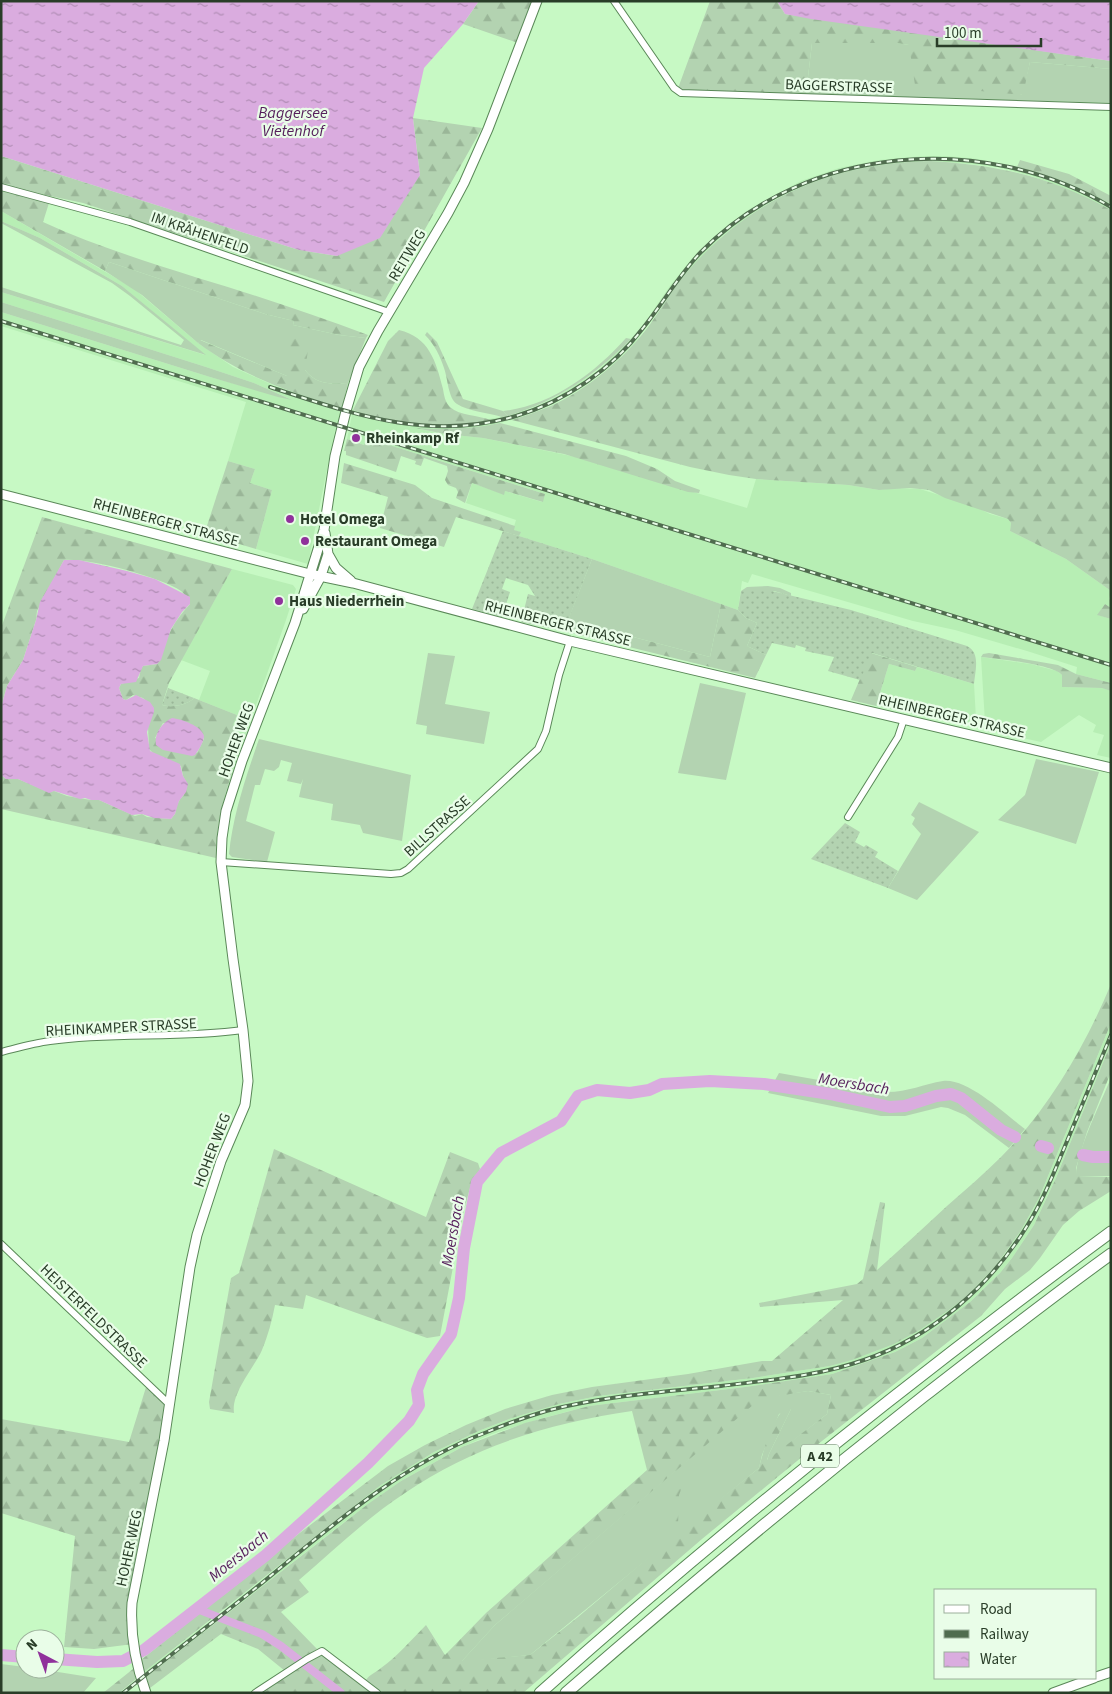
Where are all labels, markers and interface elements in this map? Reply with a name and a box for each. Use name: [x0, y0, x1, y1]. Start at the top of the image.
scale bar: [937, 15, 1041, 47]
text: 100 m: [944, 23, 982, 44]
street label: BAGGERSTRASSE: [785, 74, 893, 99]
water label: Baggersee Vietenhof: [258, 102, 328, 142]
street label: IM KRÄHENFELD: [148, 207, 252, 260]
street label: REITWEG: [384, 225, 431, 285]
place label: Rheinkamp Rf: [366, 428, 460, 449]
marker: Rheinkamp Rf: [350, 432, 362, 444]
street label: RHEINBERGER STRASSE: [91, 493, 241, 552]
place label: Hotel Omega: [300, 509, 385, 530]
marker: Hotel Omega: [284, 513, 296, 525]
place label: Restaurant Omega: [315, 531, 437, 552]
marker: Restaurant Omega: [299, 535, 311, 547]
place label: Haus Niederrhein: [289, 591, 404, 612]
marker: Haus Niederrhein: [273, 595, 285, 607]
street label: RHEINBERGER STRASSE: [483, 595, 633, 652]
street label: RHEINBERGER STRASSE: [876, 689, 1027, 744]
street label: HOHER WEG: [213, 700, 260, 780]
street label: BILLSTRASSE: [399, 791, 475, 862]
street label: RHEINKAMPER STRASSE: [45, 1013, 197, 1042]
water label: Moersbach: [817, 1068, 891, 1100]
street label: HOHER WEG: [189, 1110, 236, 1190]
water label: Moersbach: [436, 1194, 470, 1268]
street label: HEISTERFELDSTRASSE: [35, 1260, 152, 1373]
road number: A 42: [801, 1444, 839, 1468]
street label: HOHER WEG: [111, 1508, 148, 1588]
water label: Moersbach: [204, 1525, 273, 1587]
legend: [934, 1589, 1097, 1679]
text: Road: [980, 1599, 1012, 1620]
text: Railway: [980, 1624, 1029, 1645]
north arrow: [15, 1629, 65, 1679]
text: N: [22, 1634, 42, 1656]
text: Water: [980, 1649, 1017, 1670]

